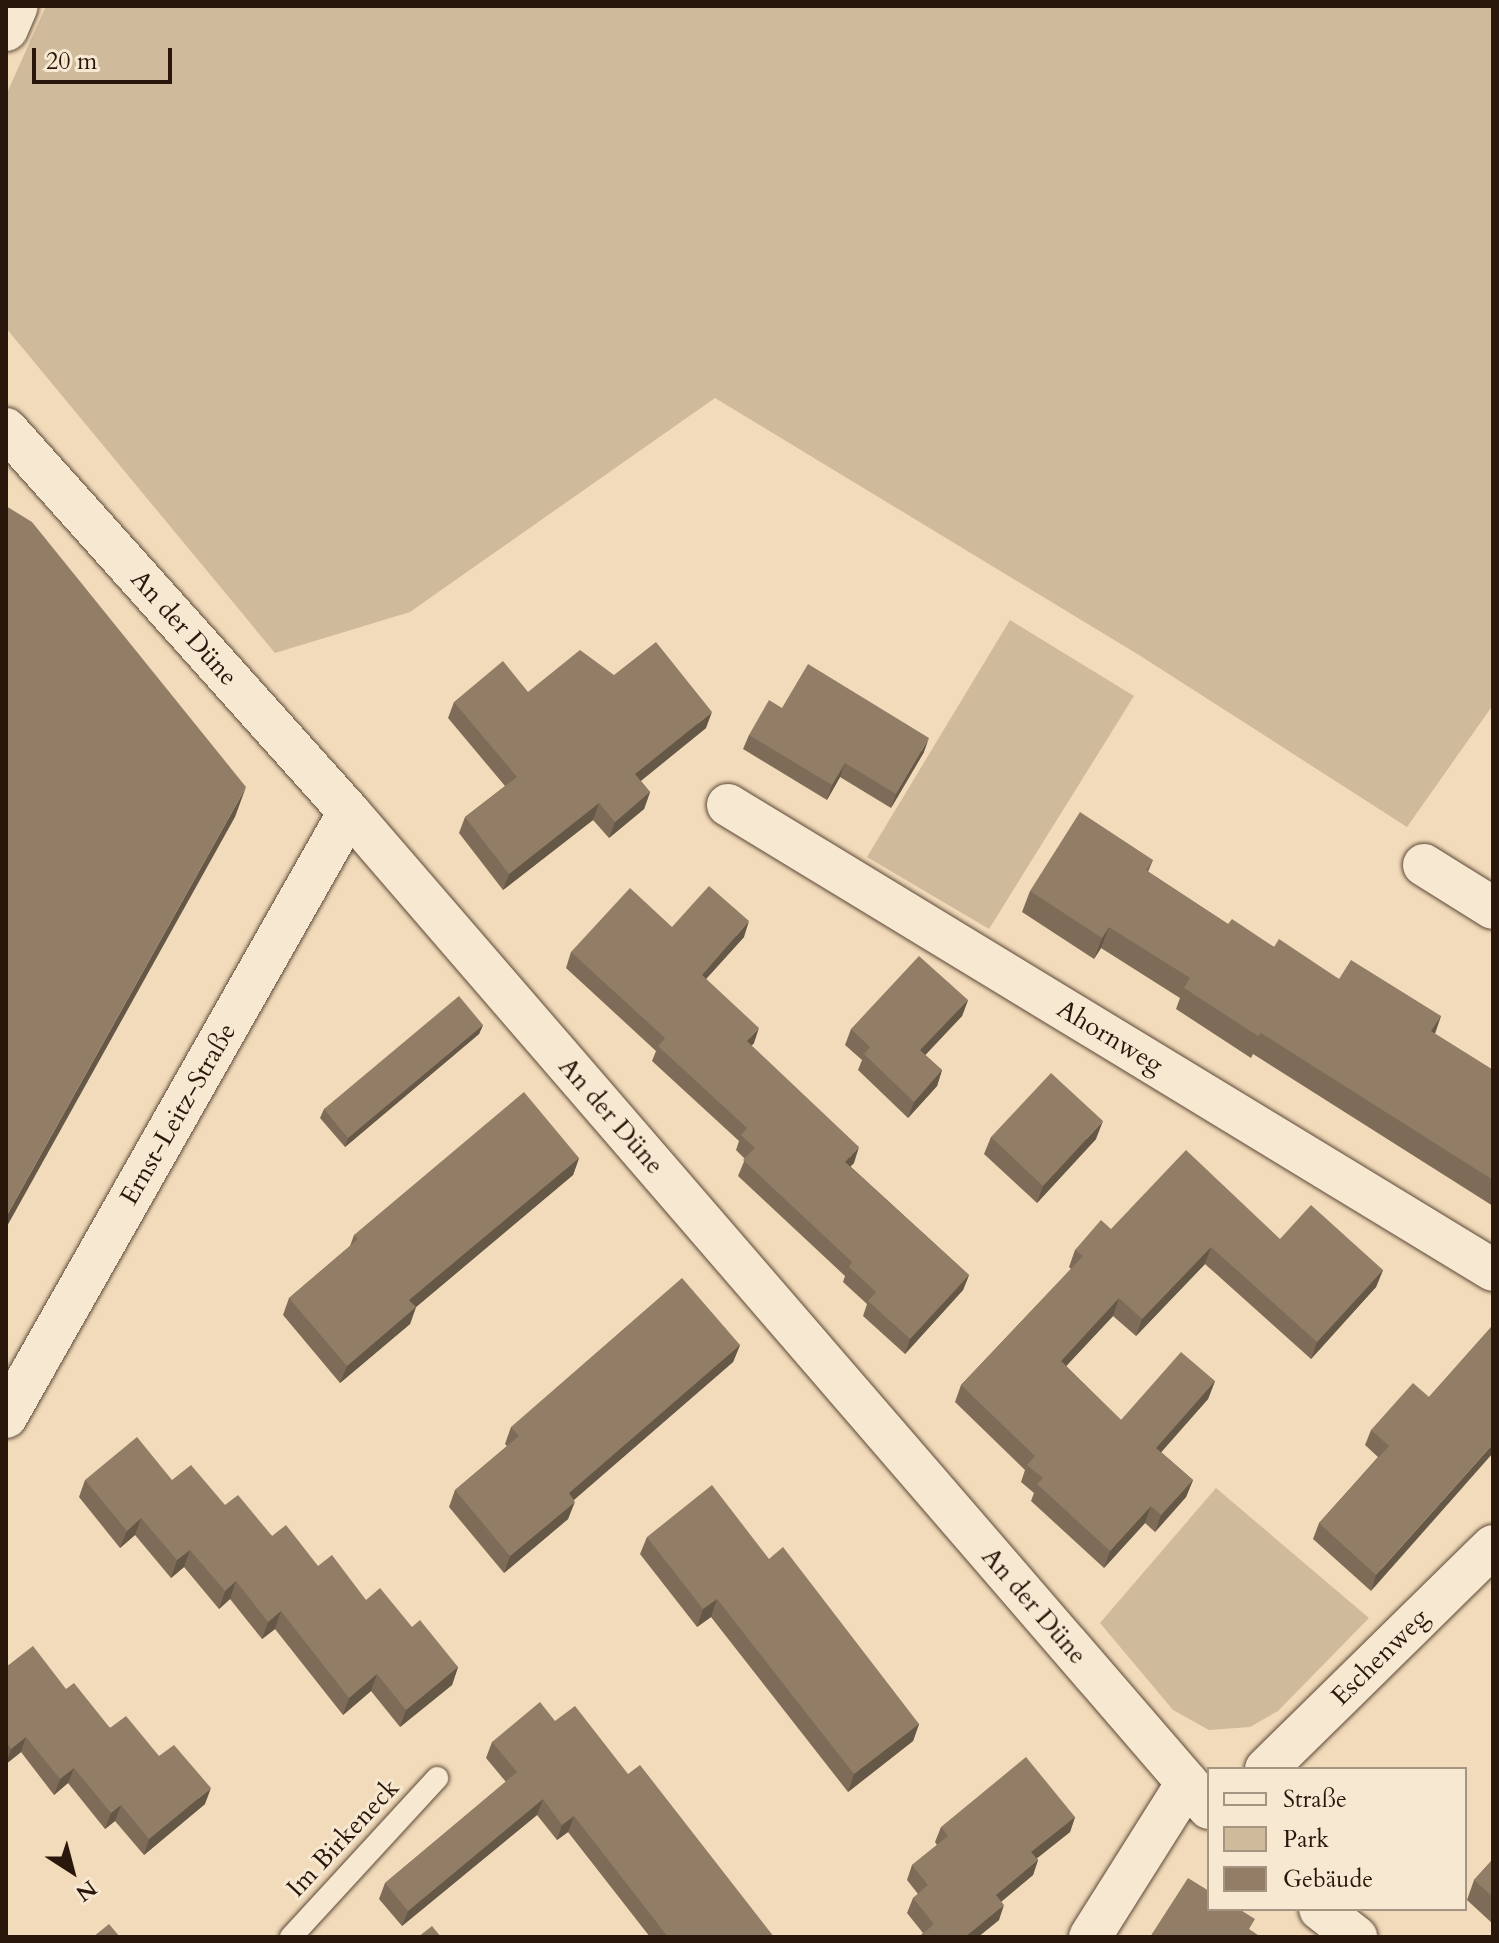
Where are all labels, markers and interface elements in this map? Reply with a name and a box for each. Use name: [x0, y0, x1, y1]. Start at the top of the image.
scale bar: [36, 32, 176, 82]
text: 20 m: [46, 45, 97, 78]
street label: An der Düne: [124, 564, 244, 692]
street label: Ahornweg: [1051, 993, 1169, 1081]
street label: Ernst-Leitz-Straße: [113, 1018, 243, 1210]
street label: An der Düne: [552, 1051, 670, 1181]
street label: An der Düne: [975, 1541, 1093, 1671]
street label: Eschenweg: [1325, 1602, 1435, 1712]
legend: [1207, 1767, 1467, 1911]
street label: Im Birkeneck: [280, 1772, 406, 1904]
text: Straße: [1283, 1783, 1347, 1816]
text: Park: [1283, 1823, 1329, 1856]
north arrow: [32, 1831, 112, 1911]
text: Gebäude: [1283, 1863, 1373, 1896]
text: N: [70, 1873, 103, 1908]

